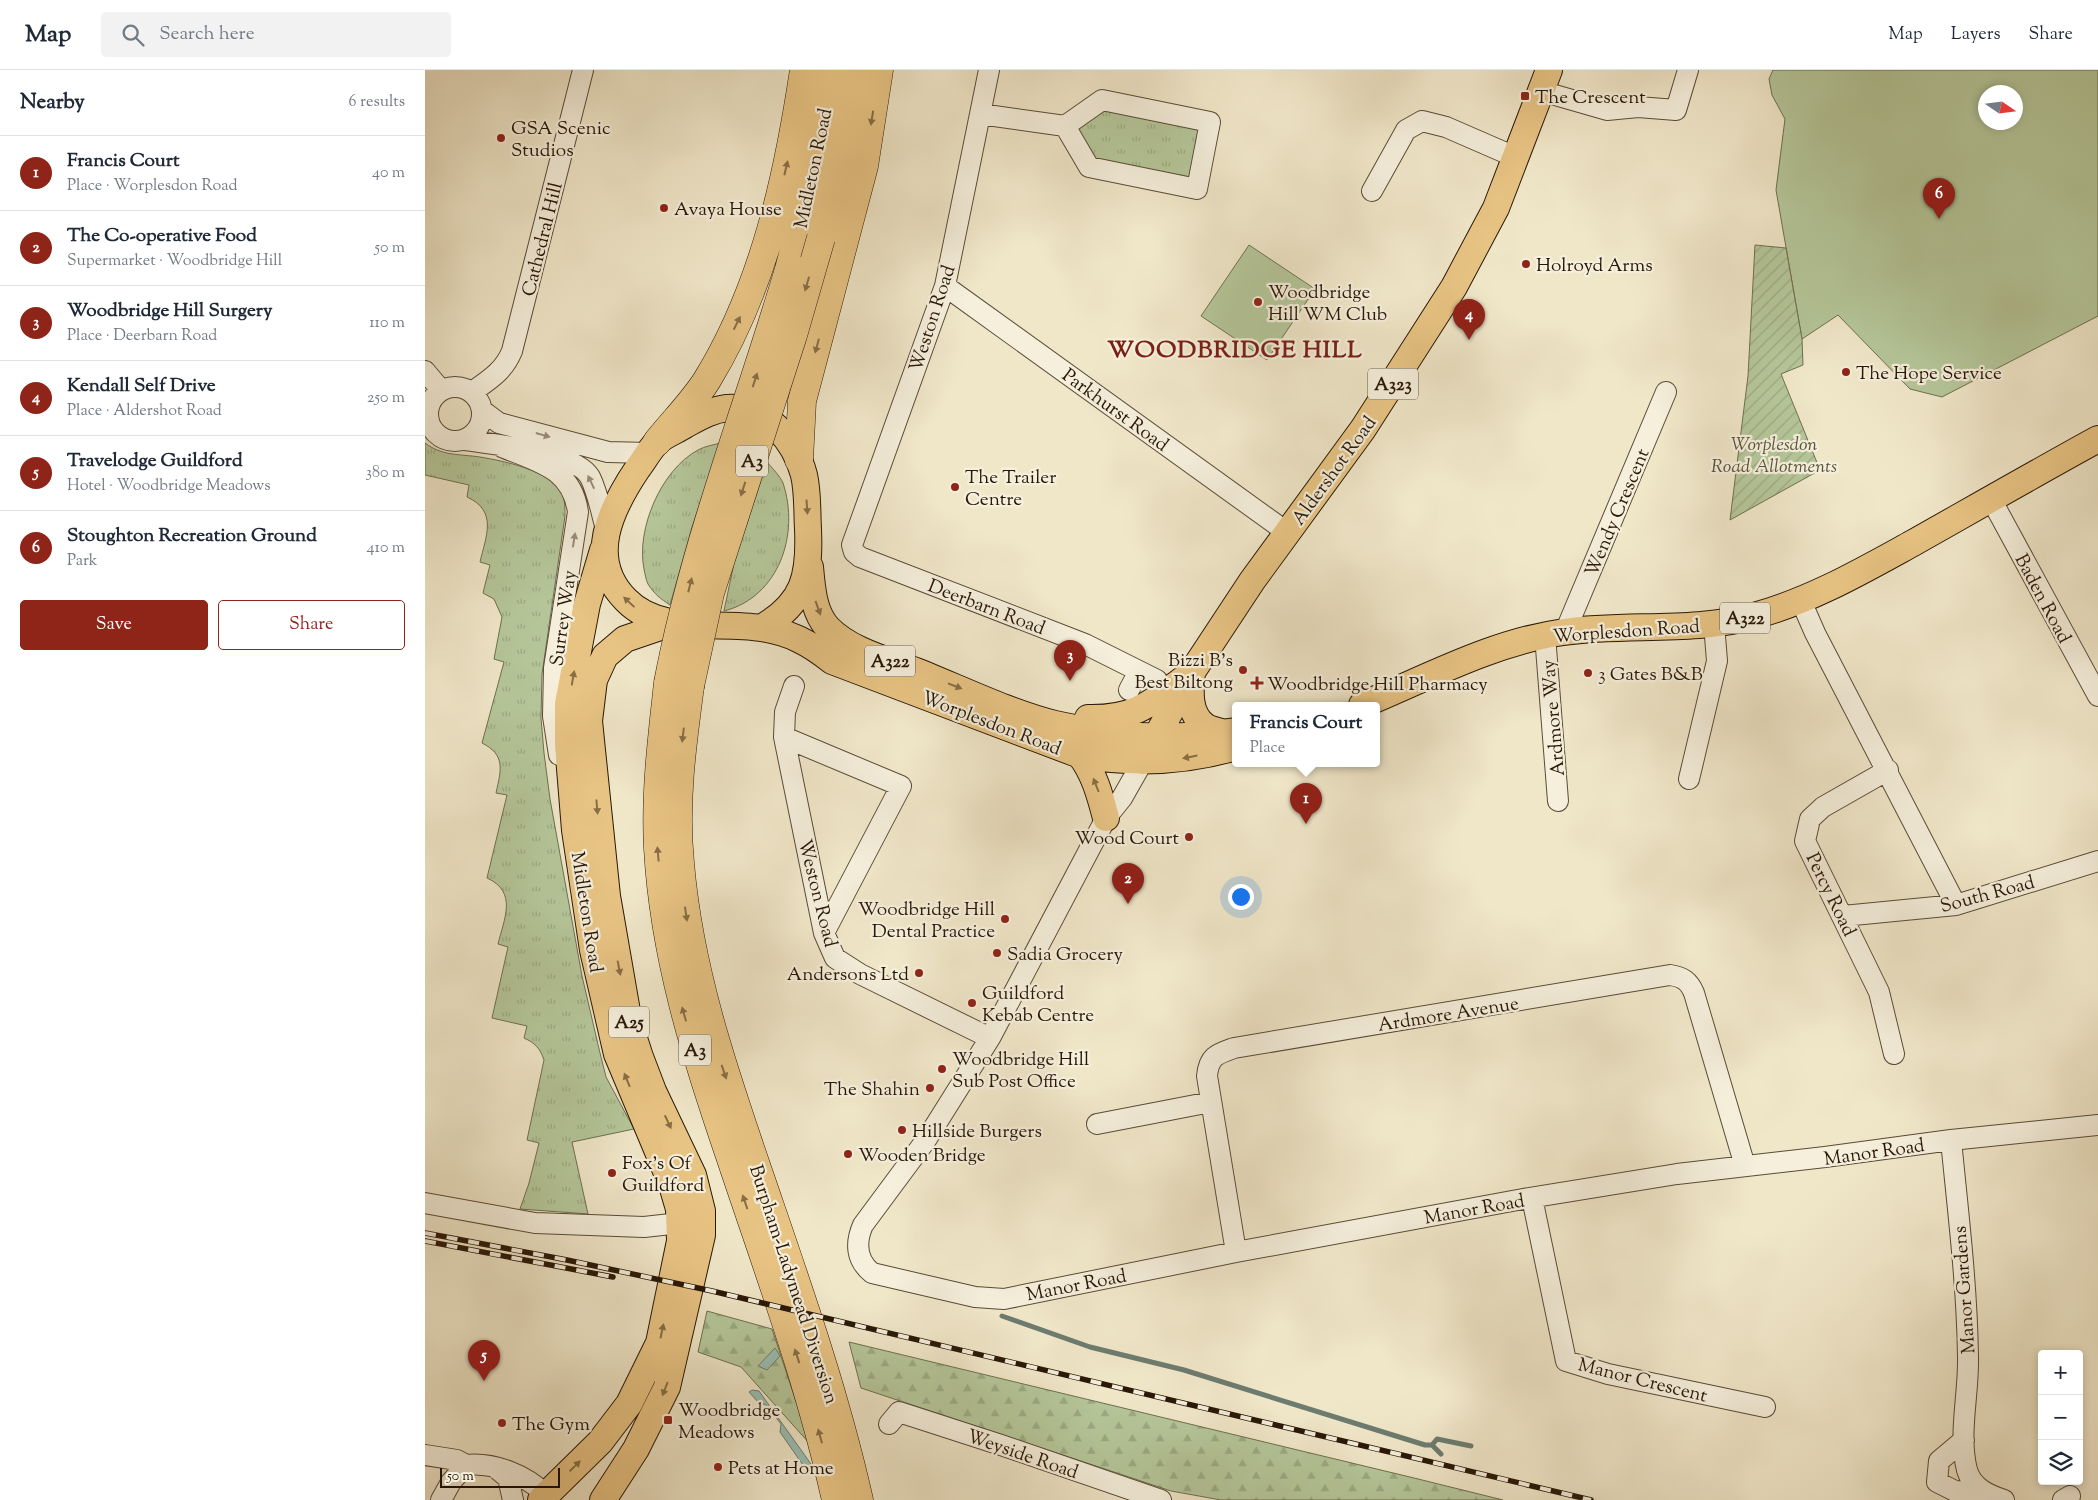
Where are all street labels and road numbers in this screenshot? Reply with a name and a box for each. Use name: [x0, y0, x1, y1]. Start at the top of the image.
street label: Midleton Road: [789, 106, 840, 231]
street label: Cathedral Hill: [516, 180, 571, 300]
street label: Weston Road: [903, 262, 963, 375]
street label: Parkhurst Road: [1056, 363, 1174, 459]
road number: A323: [1368, 368, 1418, 399]
street label: Aldershot Road: [1286, 411, 1384, 532]
street label: Wendy Crescent: [1579, 444, 1658, 581]
road number: A3: [736, 446, 768, 476]
street label: Baden Road: [2007, 550, 2077, 649]
street label: Surrey Way: [544, 568, 585, 668]
street label: Deerbarn Road: [924, 574, 1049, 643]
road number: A322: [1720, 602, 1770, 634]
street label: Worplesdon Road: [1552, 614, 1701, 651]
road number: A322: [865, 646, 915, 676]
street label: Ardmore Way: [1536, 658, 1573, 777]
street label: Worplesdon Road: [917, 685, 1065, 763]
street label: Weston Road: [790, 837, 843, 951]
street label: Percy Road: [1798, 849, 1862, 942]
street label: Midleton Road: [563, 850, 608, 975]
street label: South Road: [1937, 870, 2038, 921]
street label: Ardmore Avenue: [1376, 991, 1521, 1040]
road number: A25: [609, 1006, 649, 1038]
road number: A3: [679, 1034, 711, 1066]
street label: Manor Road: [1822, 1133, 1927, 1174]
street label: Burpham-Ladymead Diversion: [741, 1162, 844, 1408]
street label: Manor Road: [1422, 1188, 1527, 1233]
street label: Manor Gardens: [1948, 1225, 1983, 1355]
street label: Manor Road: [1024, 1263, 1129, 1309]
street label: Manor Crescent: [1575, 1352, 1710, 1411]
street label: Weyside Road: [963, 1424, 1082, 1487]

